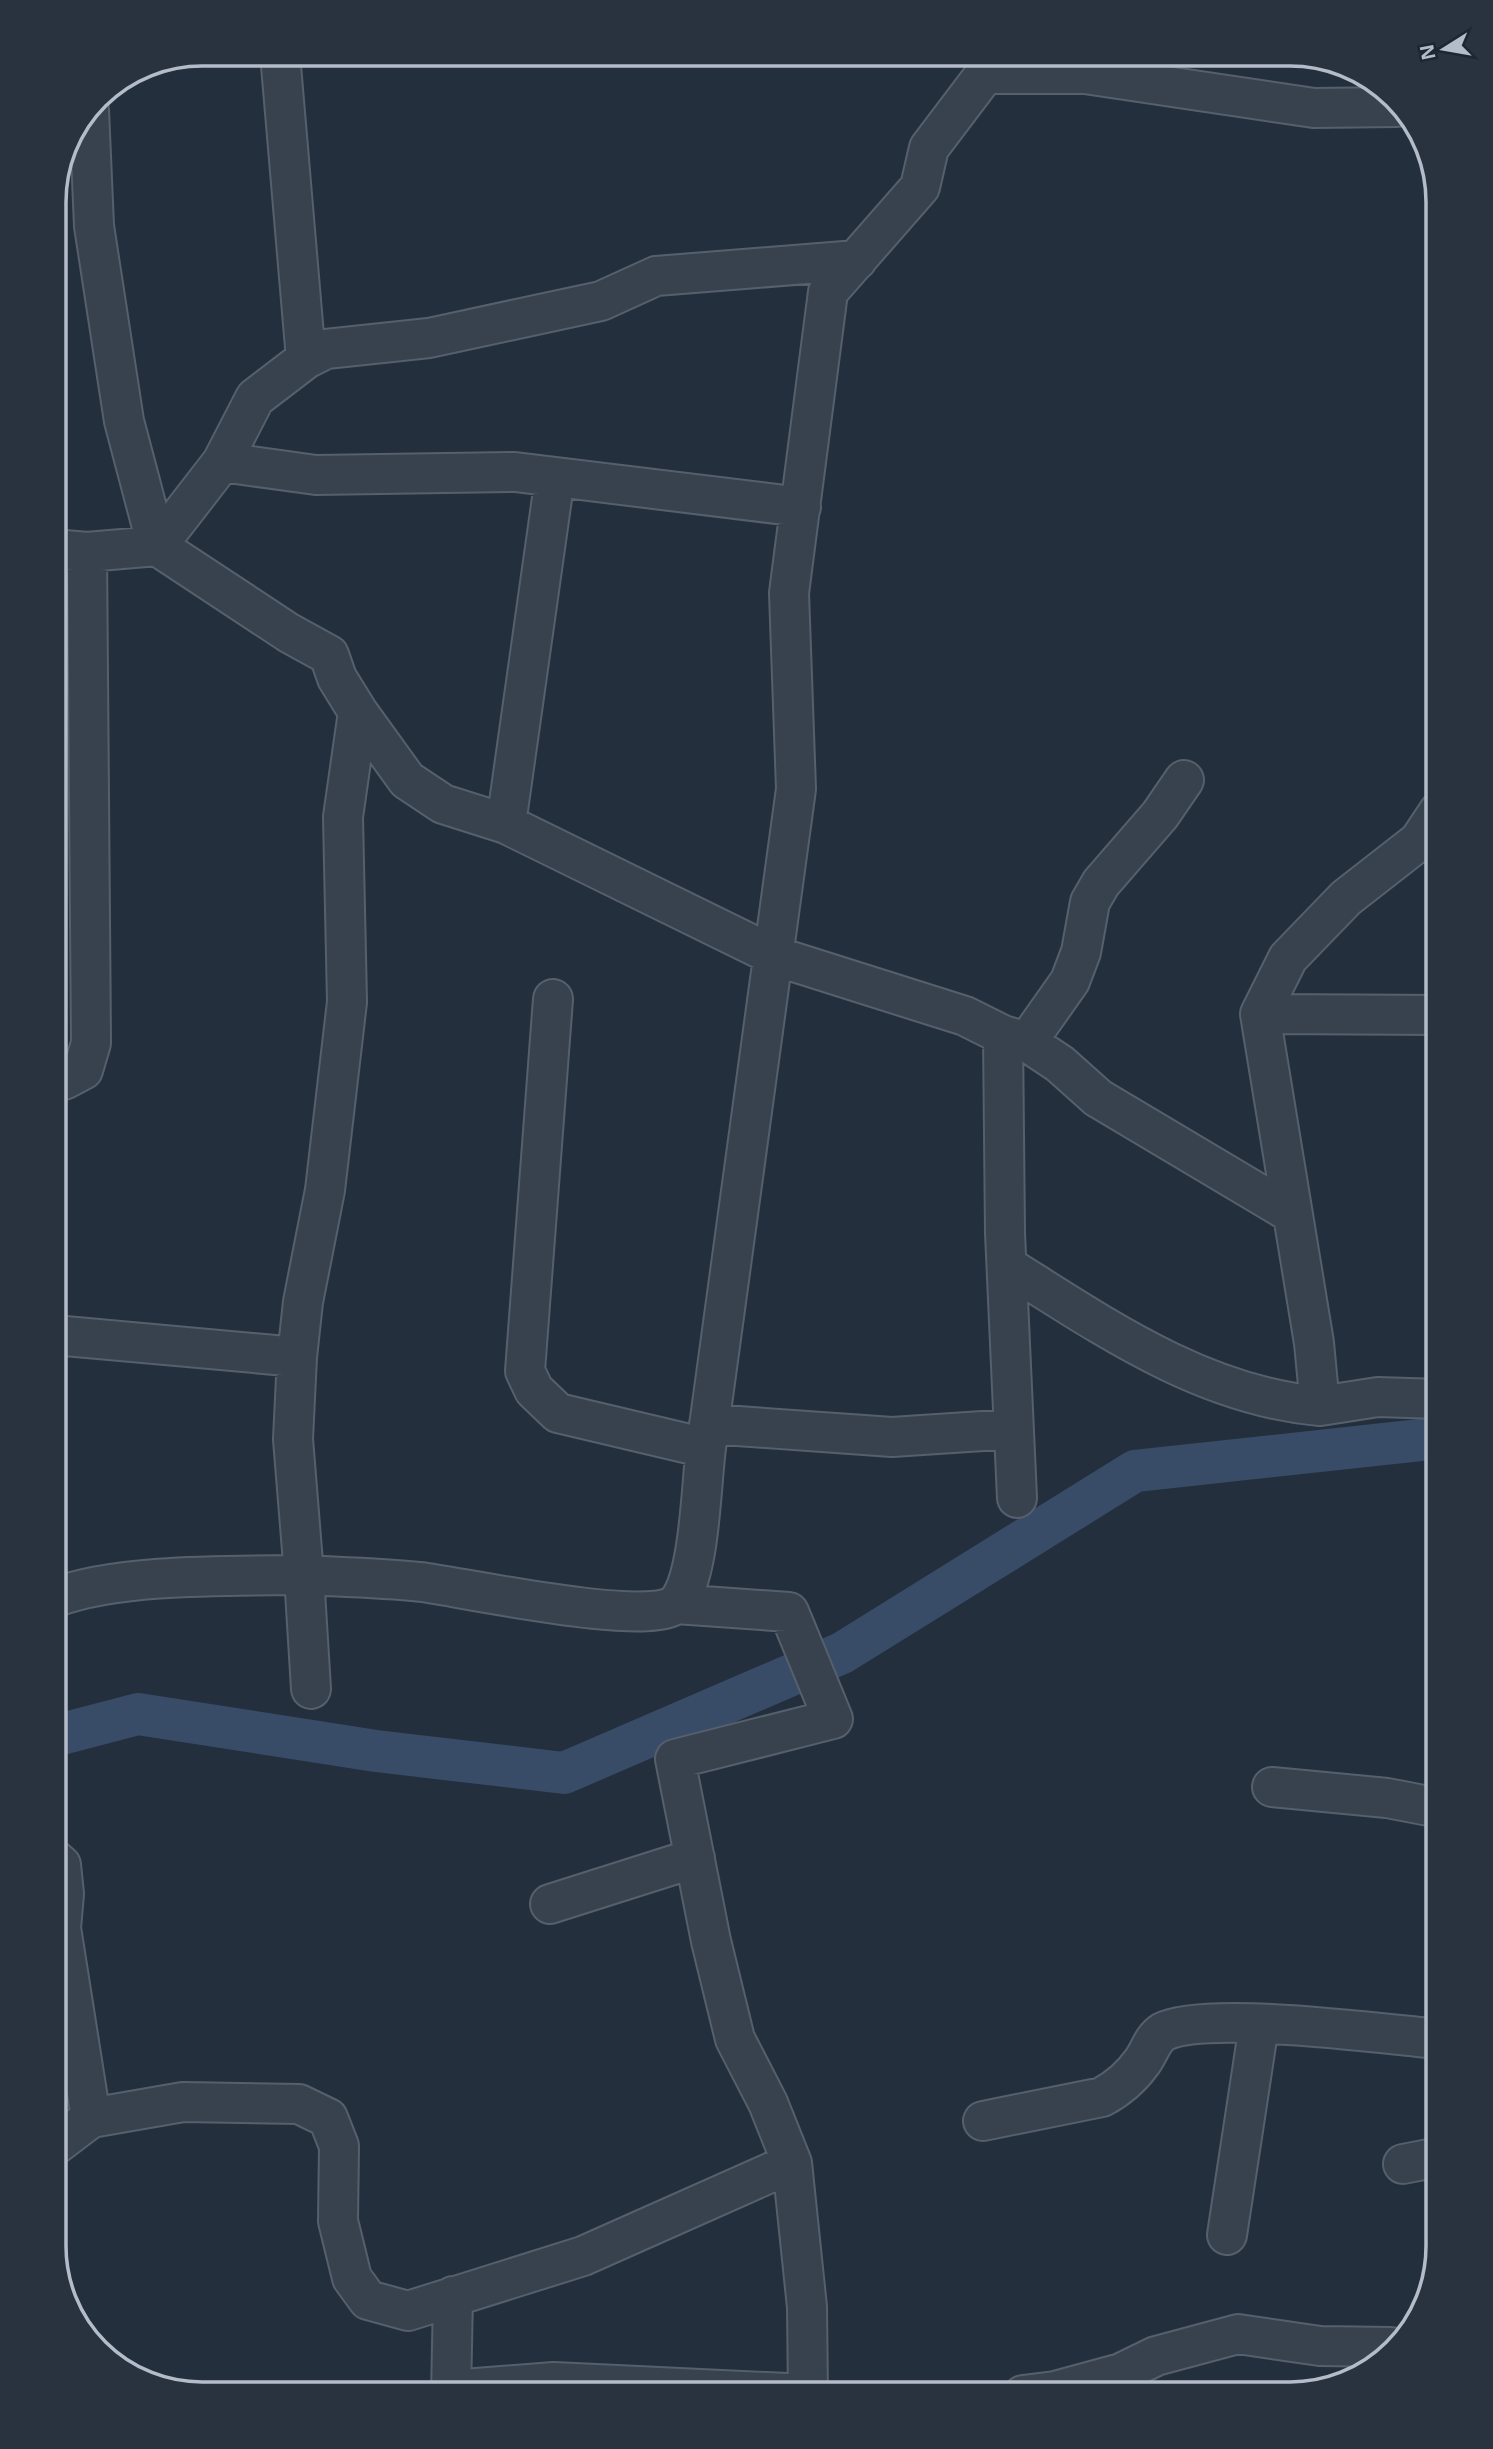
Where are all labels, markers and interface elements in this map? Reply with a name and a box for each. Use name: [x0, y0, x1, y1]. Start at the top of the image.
north arrow: [1409, 14, 1479, 84]
text: N: [1413, 42, 1442, 62]

